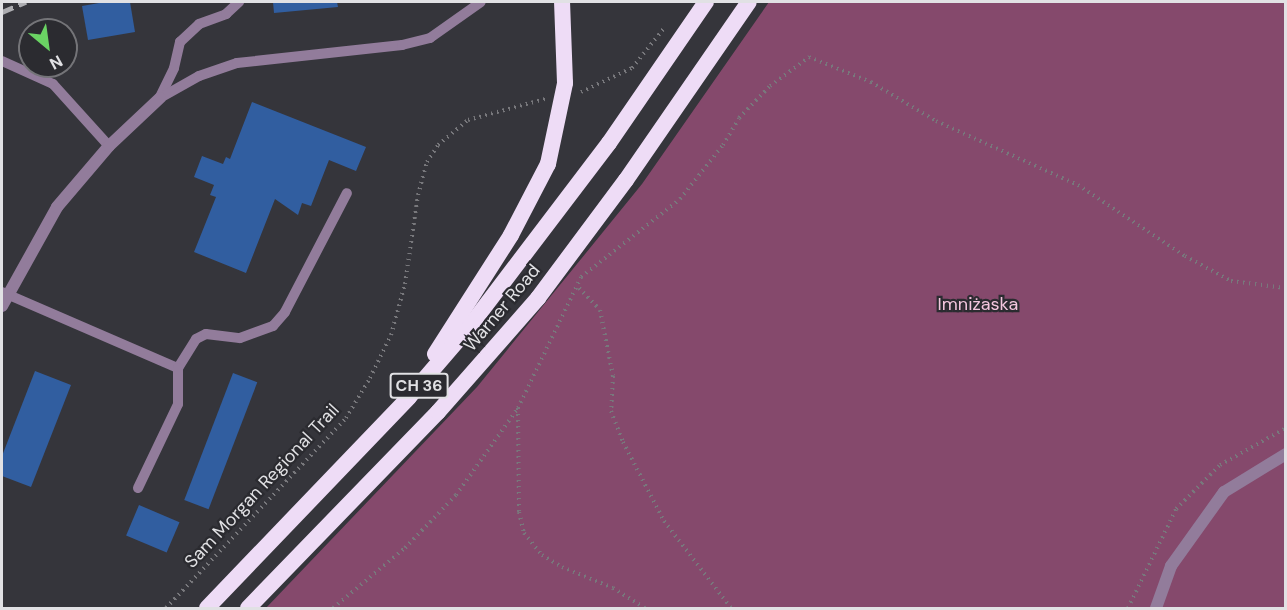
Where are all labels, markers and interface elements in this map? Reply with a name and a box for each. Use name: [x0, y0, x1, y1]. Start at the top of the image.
north arrow: [18, 18, 78, 78]
text: N: [46, 50, 66, 74]
street label: Warner Road: [459, 260, 545, 356]
park label: Imniżaska: [938, 293, 1018, 315]
road number: CH 36: [389, 373, 449, 399]
street label: Sam Morgan Regional Trail: [180, 399, 344, 573]

